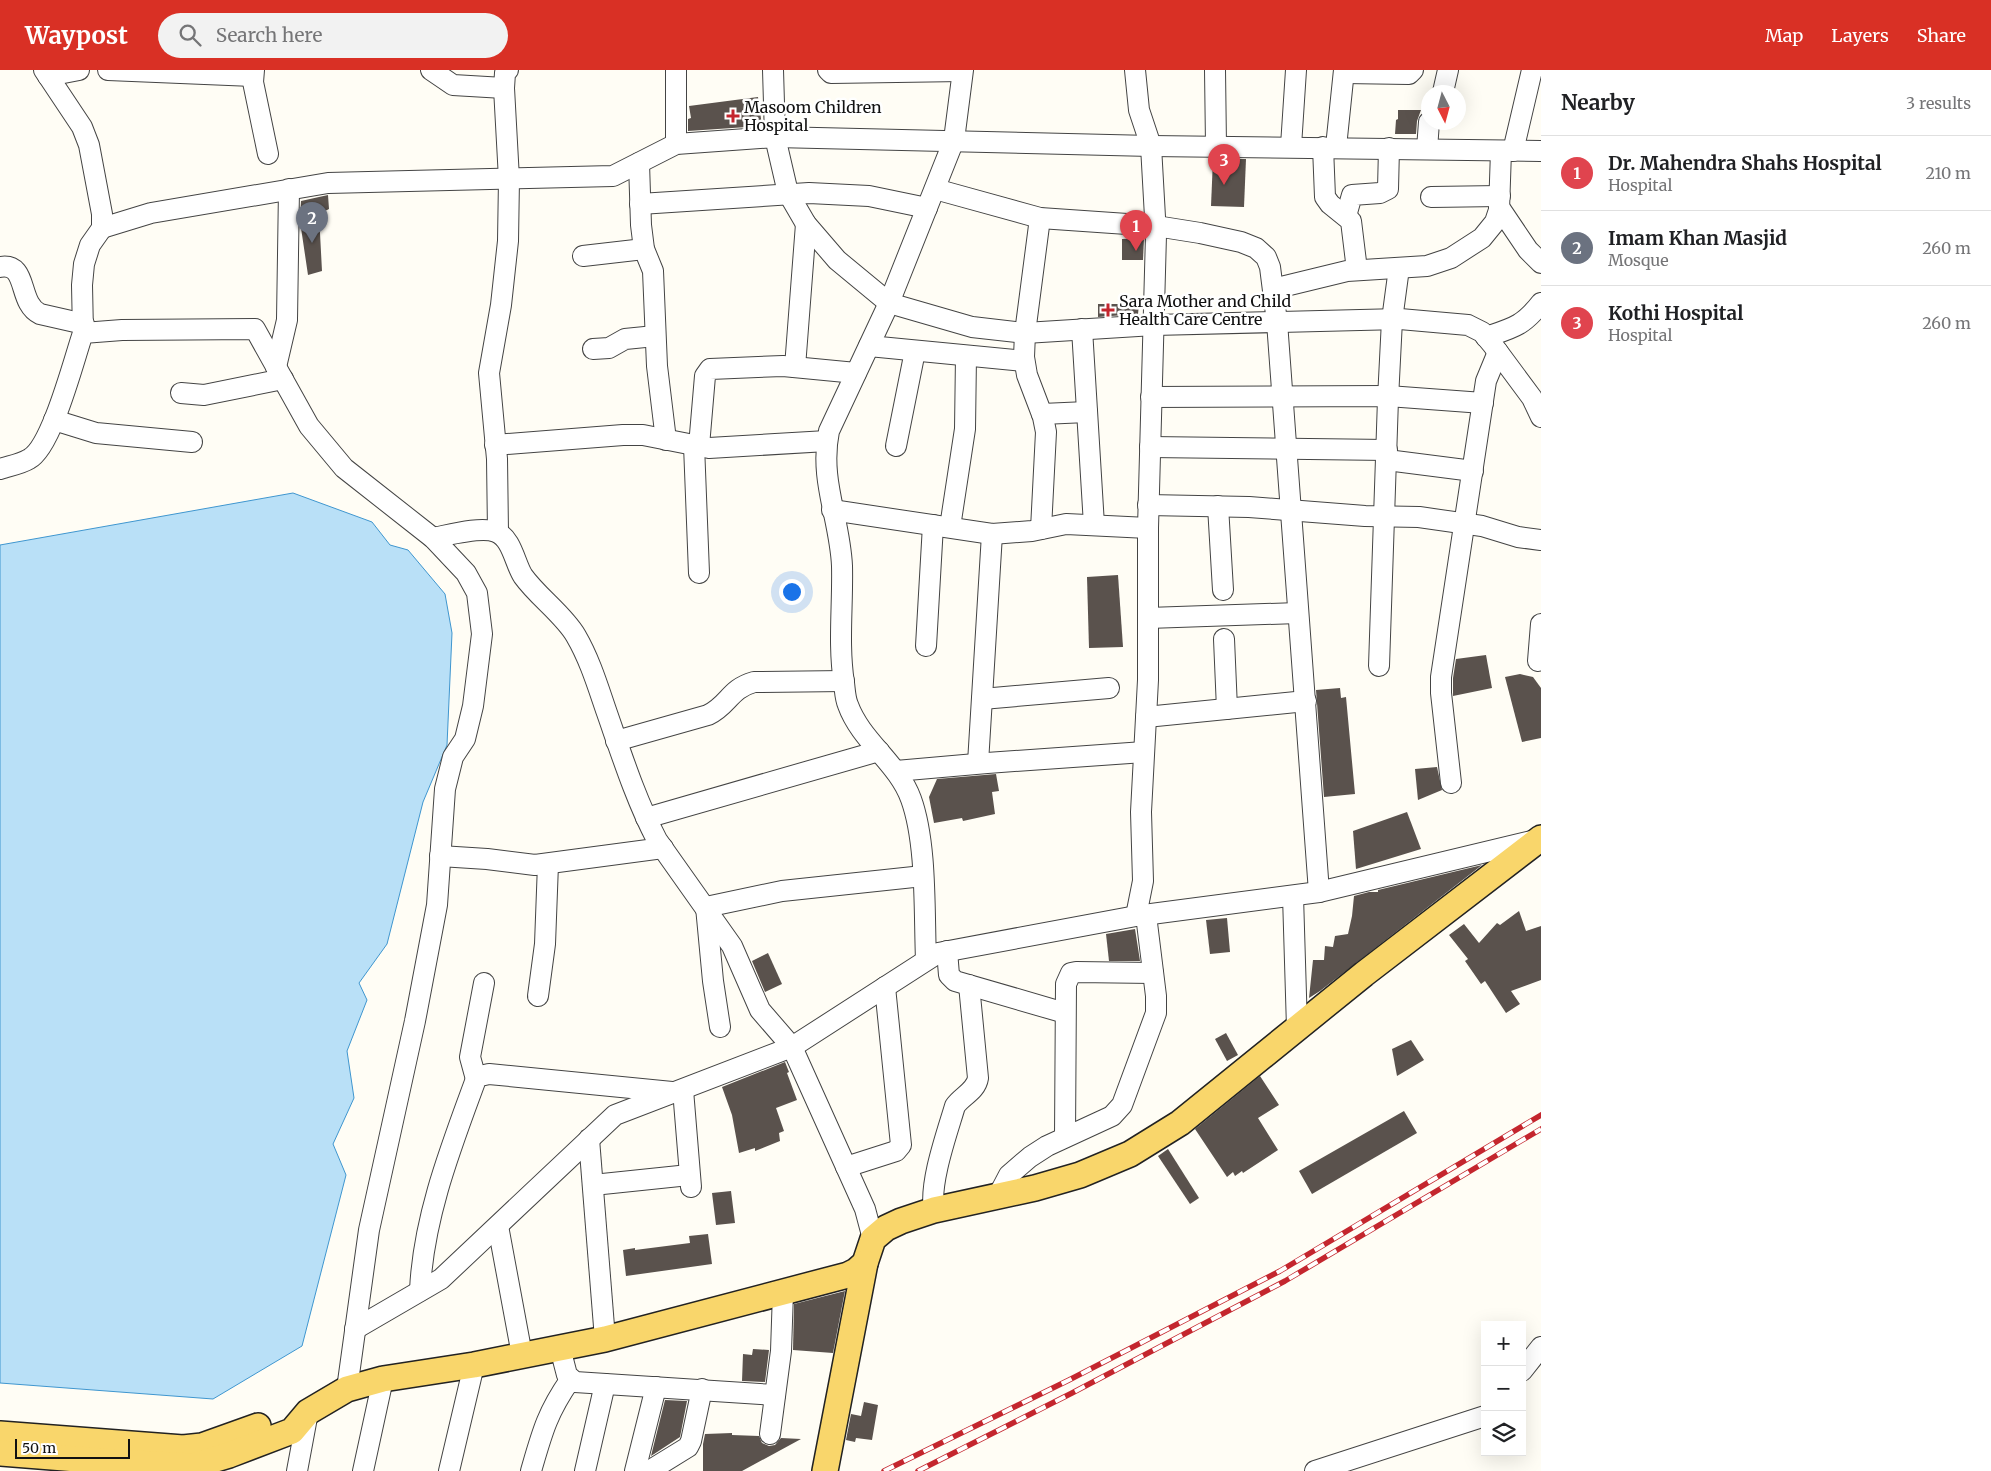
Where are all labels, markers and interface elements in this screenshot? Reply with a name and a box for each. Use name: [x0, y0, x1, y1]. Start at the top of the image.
search box: [158, 13, 508, 58]
text: Waypost: [25, 20, 128, 51]
icon: search: [176, 21, 204, 49]
text: Search here: [216, 23, 322, 47]
text: Map: [1765, 24, 1803, 47]
text: Layers: [1831, 24, 1889, 47]
text: Share: [1917, 24, 1966, 47]
north arrow: [1421, 85, 1466, 130]
text: Nearby: [1561, 89, 1635, 116]
text: 3 results: [1906, 93, 1971, 113]
place label: Masoom Children Hospital: [744, 97, 882, 135]
marker: Masoom Children Hospital: [726, 109, 740, 123]
pin: 3: [1208, 144, 1240, 185]
text: Dr. Mahendra Shahs Hospital: [1608, 151, 1882, 175]
text: 1: [1573, 163, 1581, 183]
text: 210 m: [1926, 163, 1971, 183]
text: Hospital: [1608, 175, 1672, 195]
pin: 2: [296, 202, 328, 243]
pin: 1: [1120, 210, 1152, 251]
text: Imam Khan Masjid: [1608, 226, 1787, 250]
text: 2: [1572, 238, 1582, 258]
text: 260 m: [1922, 238, 1971, 258]
text: Mosque: [1608, 250, 1669, 270]
place label: Sara Mother and Child Health Care Centre: [1119, 291, 1292, 329]
text: Kothi Hospital: [1608, 301, 1743, 325]
marker: Sara Mother and Child Health Care Centre: [1101, 303, 1115, 317]
text: 3: [1572, 313, 1582, 333]
text: 260 m: [1922, 313, 1971, 333]
text: Hospital: [1608, 325, 1672, 345]
your location: [779, 579, 805, 605]
map controls: [1481, 1321, 1526, 1456]
button: +: [1481, 1321, 1526, 1366]
button: −: [1481, 1366, 1526, 1411]
button: layers: [1481, 1411, 1526, 1456]
scale bar: [15, 1436, 130, 1459]
text: 50 m: [22, 1439, 56, 1457]

